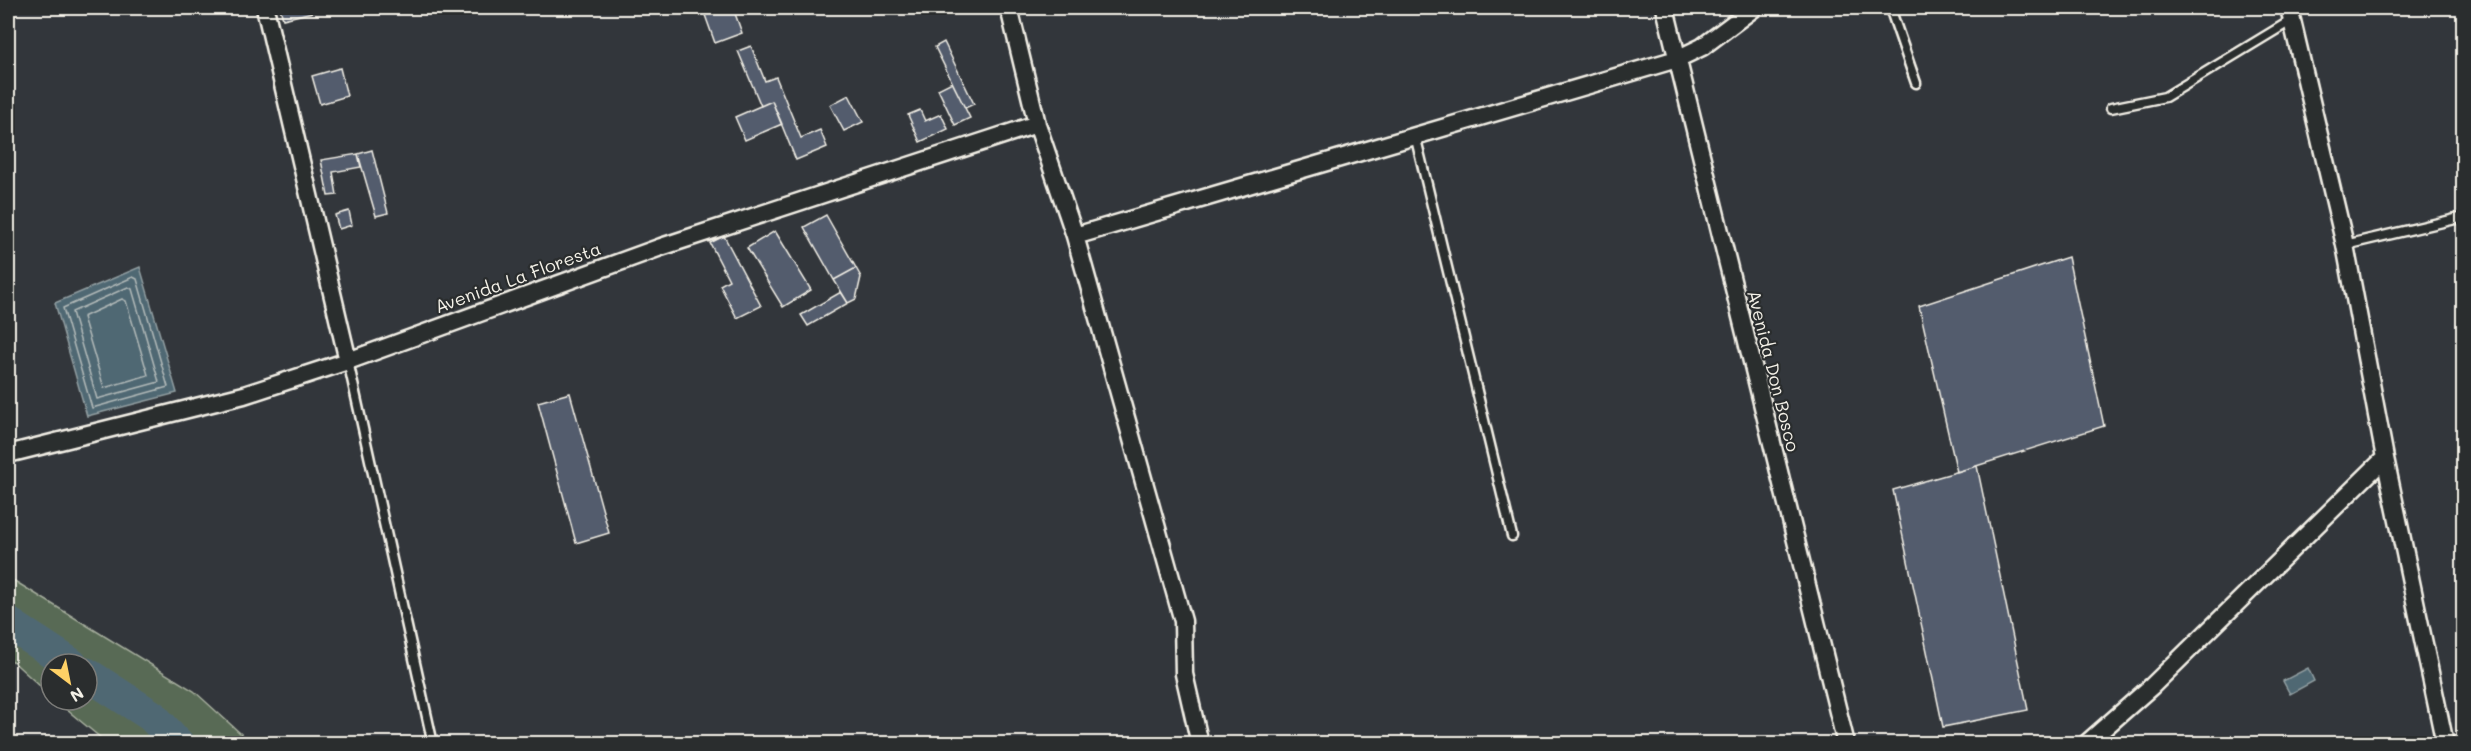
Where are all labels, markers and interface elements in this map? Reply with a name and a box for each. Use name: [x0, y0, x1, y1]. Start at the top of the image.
street label: Avenida La Floresta: [431, 236, 604, 318]
street label: Avenida Don Bosco: [1742, 287, 1806, 454]
north arrow: [39, 652, 99, 712]
text: N: [66, 683, 88, 707]

